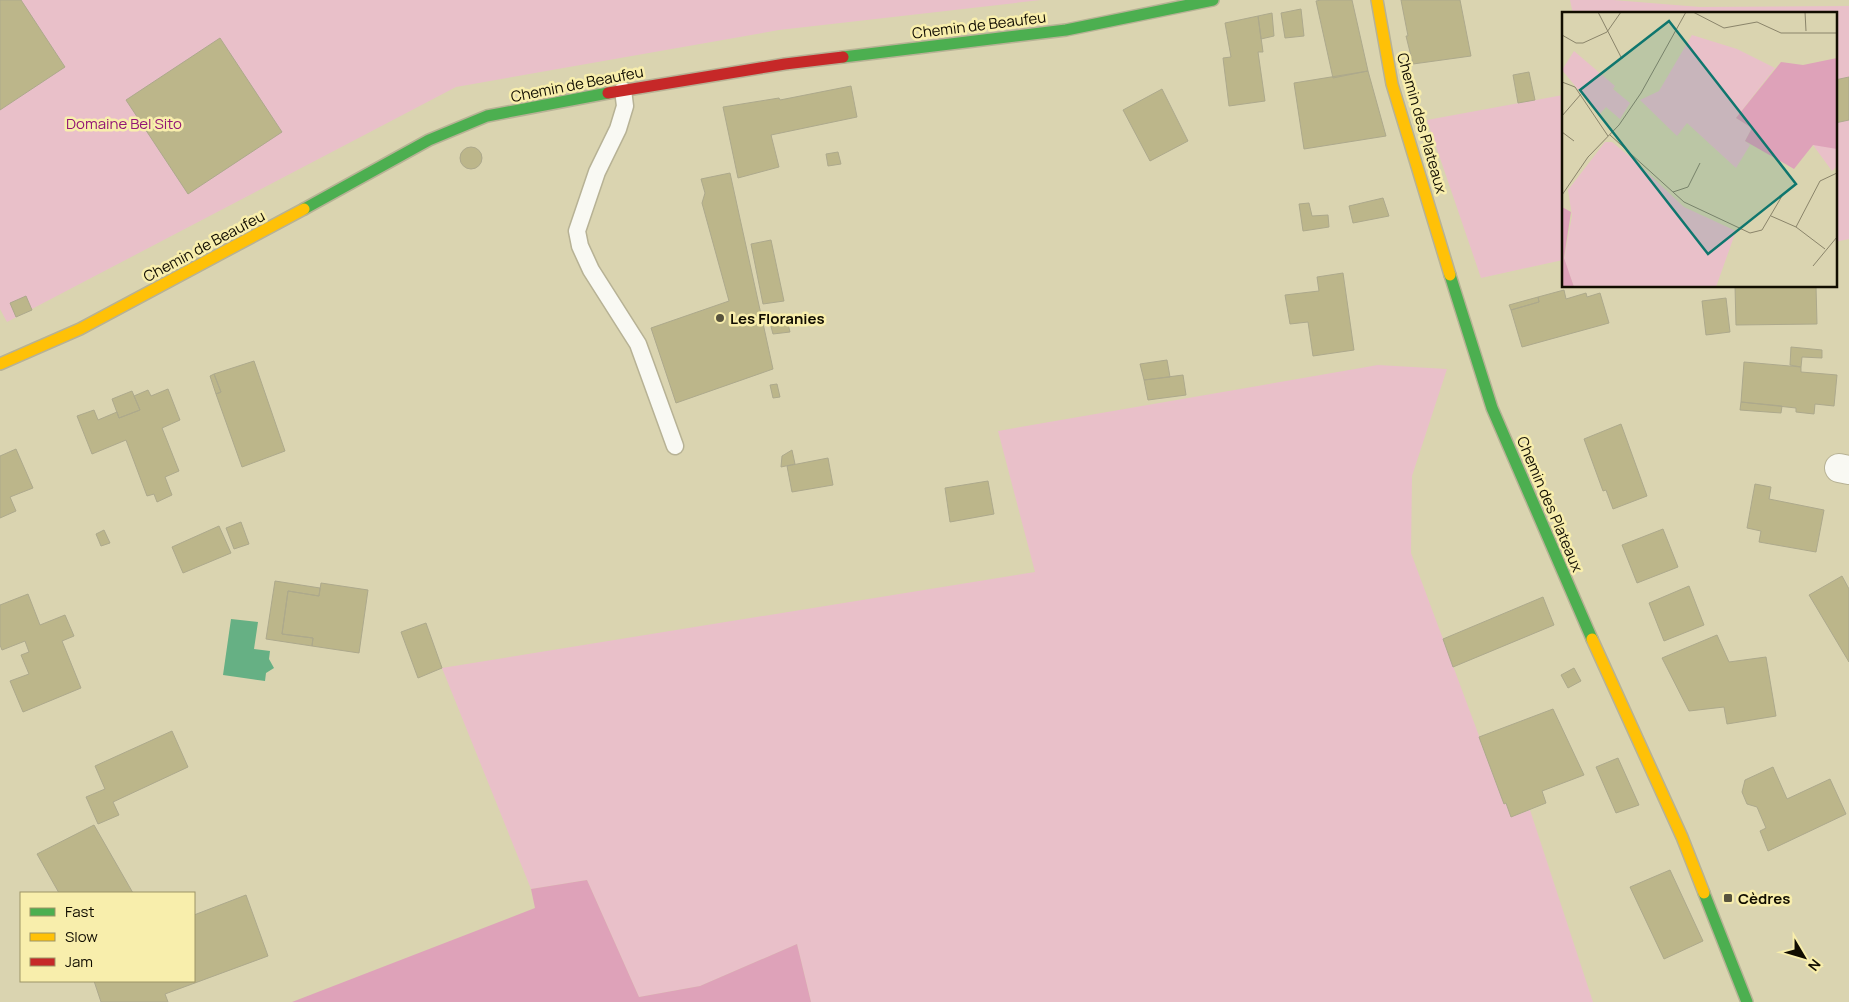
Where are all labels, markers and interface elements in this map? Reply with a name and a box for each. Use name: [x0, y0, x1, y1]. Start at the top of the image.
street label: Chemin de Beaufeu: [911, 6, 1047, 44]
inset map: [1562, 12, 1836, 288]
street label: Chemin des Plateaux: [1392, 50, 1452, 196]
street label: Chemin de Beaufeu: [509, 61, 645, 107]
park label: Domaine Bel Sito: [66, 113, 182, 134]
street label: Chemin de Beaufeu: [140, 205, 268, 287]
place label: Les Floranies: [730, 308, 825, 329]
marker: Les Floranies: [714, 312, 726, 324]
street label: Chemin des Plateaux: [1512, 433, 1588, 575]
place label: Cèdres: [1738, 888, 1790, 909]
legend: [20, 892, 195, 982]
marker: Cèdres: [1722, 892, 1734, 904]
text: Fast: [65, 901, 94, 922]
text: Slow: [65, 926, 98, 947]
north arrow: [1779, 932, 1829, 982]
text: Jam: [65, 951, 93, 972]
text: N: [1804, 955, 1825, 975]

